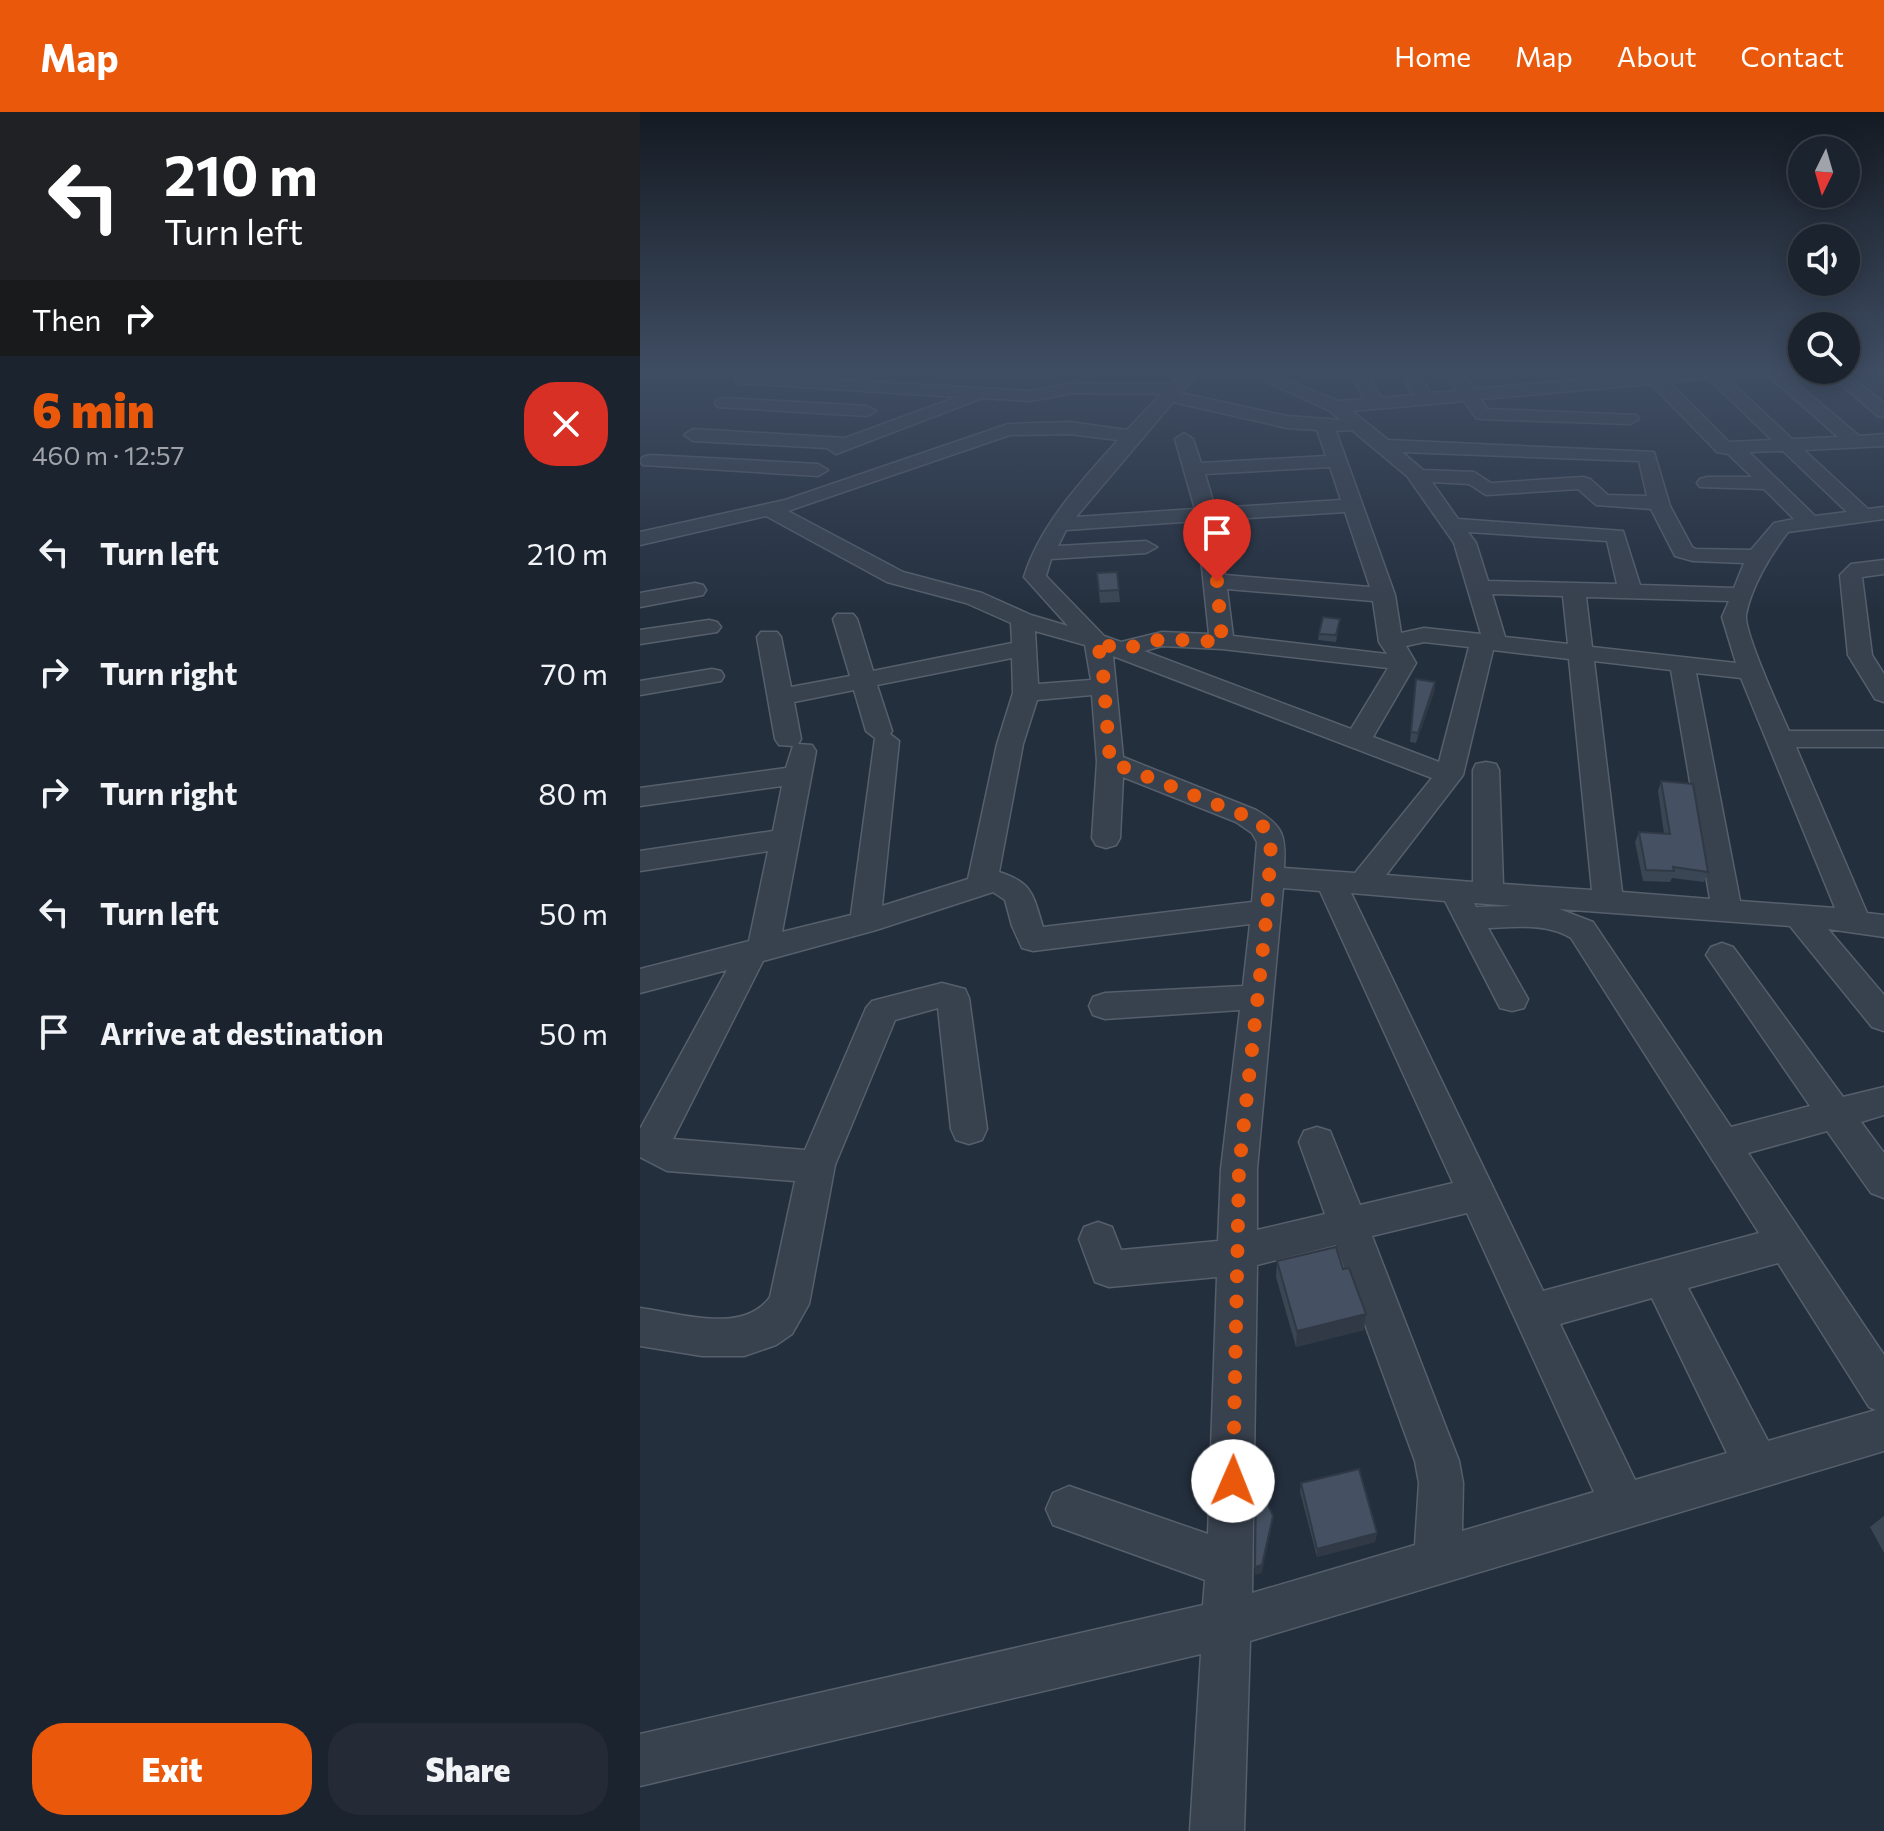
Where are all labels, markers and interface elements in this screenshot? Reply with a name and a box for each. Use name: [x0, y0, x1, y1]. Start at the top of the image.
text: Map: [40, 33, 119, 80]
text: Home: [1394, 39, 1471, 73]
text: Map: [1515, 39, 1573, 73]
text: About: [1617, 39, 1697, 73]
text: Contact: [1741, 39, 1844, 73]
north arrow: [1788, 136, 1860, 208]
map controls: [1788, 136, 1860, 384]
text: 210 m: [164, 139, 318, 208]
icon: left: [32, 144, 136, 248]
text: Turn left: [164, 208, 303, 252]
button: sound: [1788, 224, 1860, 296]
icon: right: [117, 296, 161, 340]
text: Then: [32, 300, 101, 337]
button: search: [1788, 312, 1860, 384]
text: 6 min: [32, 379, 155, 438]
button: close: [524, 382, 608, 466]
text: 460 m · 12:57: [32, 439, 184, 470]
pin: [1183, 499, 1251, 581]
icon: arrive: [1195, 511, 1239, 555]
icon: left: [32, 530, 76, 574]
text: Turn left: [100, 534, 219, 571]
text: 210 m: [527, 534, 608, 571]
icon: right: [32, 650, 76, 694]
text: Turn right: [100, 654, 237, 691]
text: 70 m: [541, 654, 608, 691]
icon: right: [32, 770, 76, 814]
text: Turn right: [100, 774, 237, 811]
text: 80 m: [538, 774, 608, 811]
icon: left: [32, 890, 76, 934]
text: Turn left: [100, 894, 219, 931]
text: 50 m: [539, 894, 608, 931]
icon: arrive: [32, 1010, 76, 1054]
text: Arrive at destination: [100, 1014, 384, 1051]
text: 50 m: [539, 1014, 608, 1051]
position arrow: [1191, 1439, 1275, 1523]
button: Exit: [32, 1723, 312, 1815]
button: Share: [328, 1723, 608, 1815]

